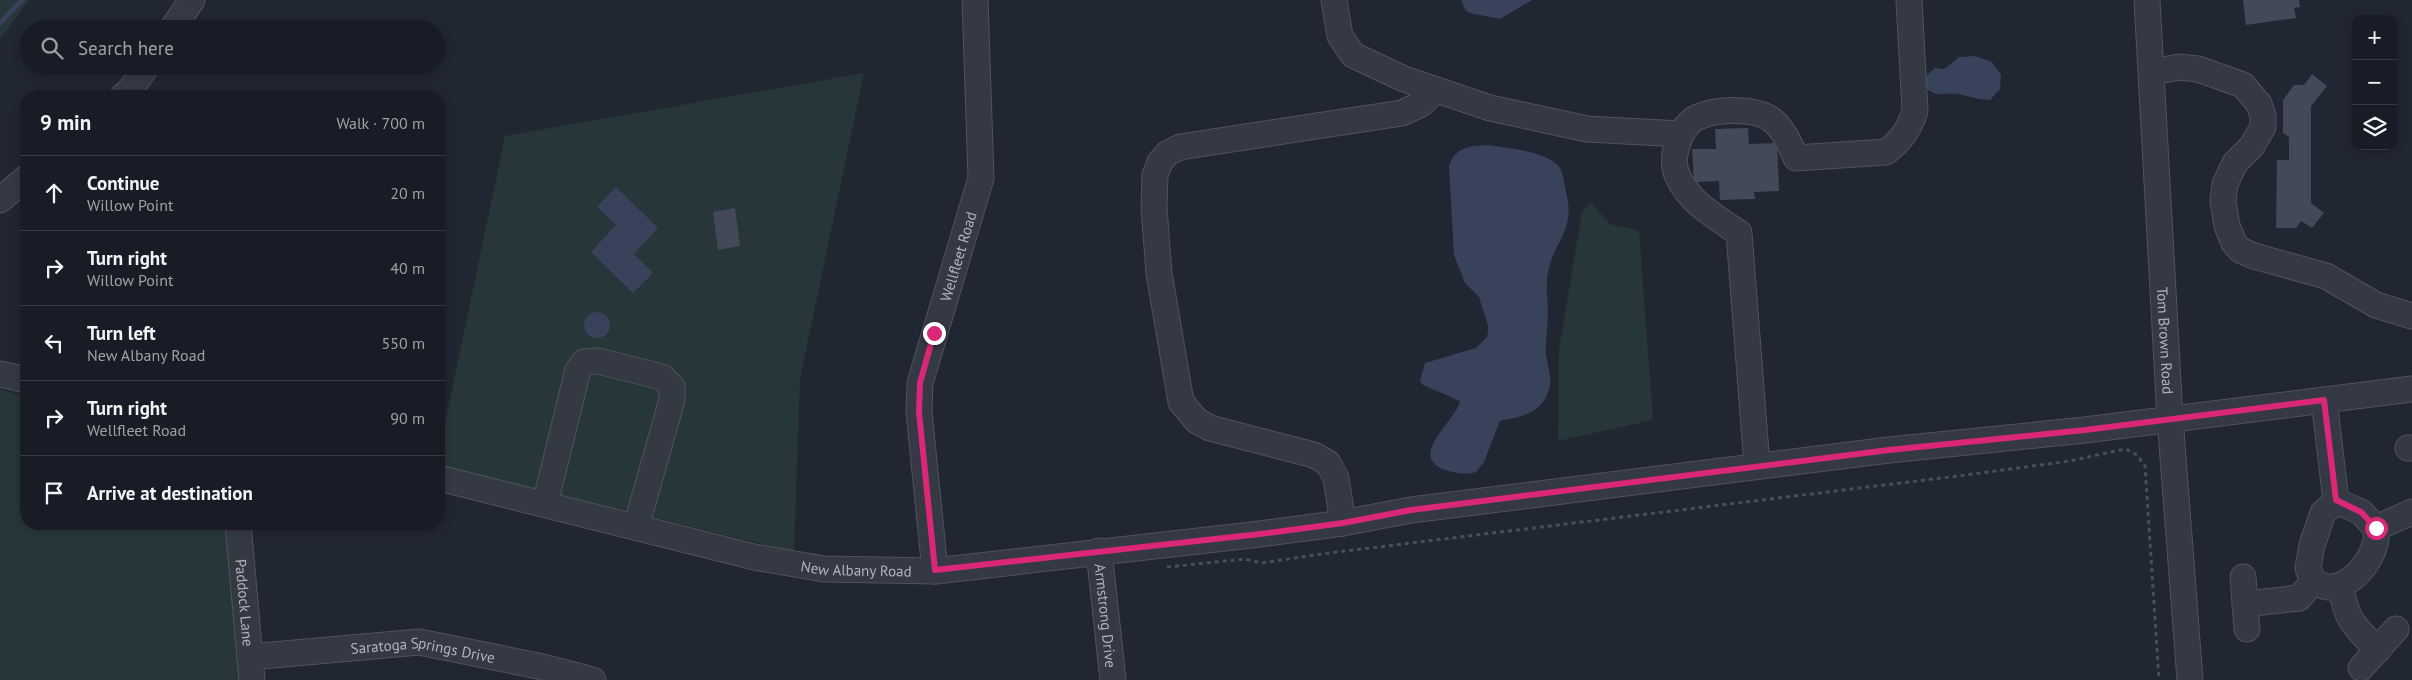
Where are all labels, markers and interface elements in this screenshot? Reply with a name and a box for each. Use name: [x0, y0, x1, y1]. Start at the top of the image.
map controls: [2352, 15, 2397, 150]
button: +: [2352, 15, 2397, 60]
search box: [20, 20, 445, 75]
icon: search: [38, 34, 66, 62]
text: Search here: [78, 36, 174, 60]
button: −: [2352, 60, 2397, 105]
button: layers: [2352, 105, 2397, 150]
text: 9 min: [40, 109, 91, 136]
text: Walk · 700 m: [336, 113, 425, 133]
text: Continue: [87, 171, 159, 195]
icon: ahead: [40, 179, 68, 207]
text: 20 m: [390, 183, 425, 203]
text: Willow Point: [87, 195, 173, 215]
street label: Wellfleet Road: [935, 209, 980, 304]
text: Turn right: [87, 246, 167, 270]
icon: right: [40, 254, 68, 282]
text: 40 m: [390, 258, 425, 278]
text: Willow Point: [87, 270, 173, 290]
street label: Tom Brown Road: [2153, 286, 2178, 395]
text: Turn left: [87, 321, 156, 345]
route end: [923, 322, 946, 345]
icon: left: [40, 329, 68, 357]
text: 550 m: [382, 333, 425, 353]
text: New Albany Road: [87, 345, 205, 365]
text: Turn right: [87, 396, 167, 420]
icon: right: [40, 404, 68, 432]
text: 90 m: [390, 408, 425, 428]
text: Wellfleet Road: [87, 420, 186, 440]
icon: arrive: [40, 479, 68, 507]
text: Arrive at destination: [87, 481, 253, 505]
route start: [2365, 517, 2388, 540]
street label: New Albany Road: [799, 556, 912, 580]
street label: Paddock Lane: [232, 558, 258, 647]
street label: Armstrong Drive: [1091, 563, 1121, 669]
street label: Saratoga Springs Drive: [350, 633, 497, 667]

